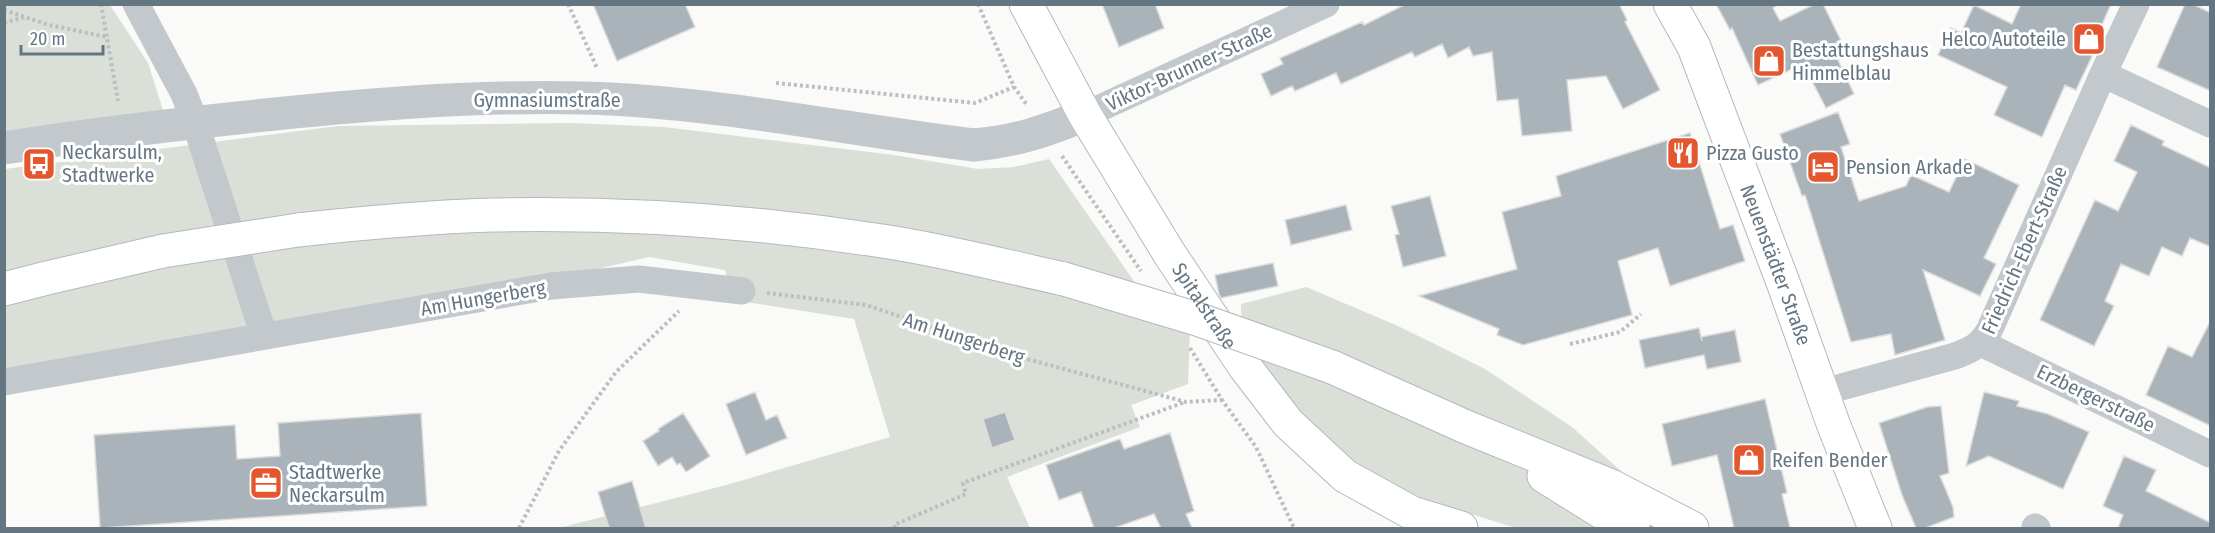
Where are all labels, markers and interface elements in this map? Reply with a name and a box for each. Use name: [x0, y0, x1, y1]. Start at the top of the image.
scale bar: [21, 18, 104, 56]
street label: Viktor-Brunner-Straße: [1102, 18, 1276, 116]
shop icon: Helco Autoteile: [2071, 21, 2107, 57]
place label: Helco Autoteile: [1941, 27, 2066, 51]
text: 20 m: [30, 28, 65, 50]
place label: Bestattungshaus Himmelblau: [1792, 38, 1929, 85]
shop icon: Bestattungshaus Himmelblau: [1751, 43, 1787, 79]
street label: Gymnasiumstraße: [473, 88, 621, 112]
restaurant icon: Pizza Gusto: [1665, 135, 1701, 171]
place label: Neckarsulm, Stadtwerke: [62, 140, 162, 187]
place label: Pizza Gusto: [1706, 141, 1799, 165]
bus stop icon: Neckarsulm, Stadtwerke: [21, 146, 57, 182]
hotel icon: Pension Arkade: [1805, 149, 1841, 185]
place label: Pension Arkade: [1846, 155, 1973, 179]
street label: Friedrich-Ebert-Straße: [1976, 162, 2072, 338]
street label: Neuenstädter Straße: [1735, 181, 1816, 348]
street label: Spitalstraße: [1167, 258, 1242, 354]
street label: Am Hungerberg: [419, 275, 548, 321]
street label: Am Hungerberg: [900, 307, 1028, 369]
street label: Erzbergerstraße: [2033, 359, 2159, 437]
shop icon: Reifen Bender: [1731, 442, 1767, 478]
place label: Reifen Bender: [1772, 448, 1888, 472]
place label: Stadtwerke Neckarsulm: [289, 460, 385, 507]
office icon: Stadtwerke Neckarsulm: [248, 465, 284, 501]

